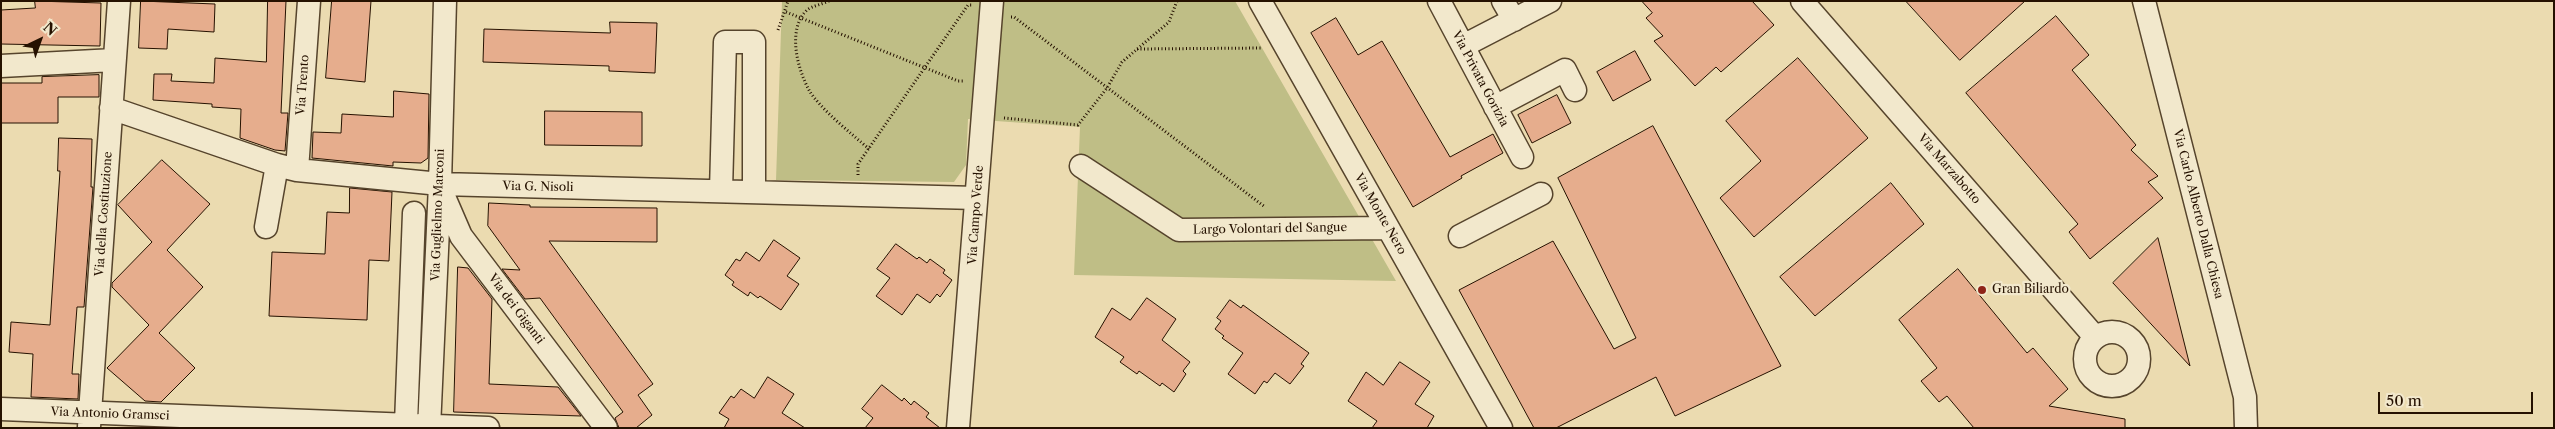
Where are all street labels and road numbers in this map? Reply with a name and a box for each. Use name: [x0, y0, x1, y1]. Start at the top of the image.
street label: Via Privata Gorizia: [1449, 29, 1511, 129]
street label: Via Trento: [294, 54, 312, 116]
street label: Via Carlo Alberto Dalla Chiesa: [2170, 128, 2226, 300]
street label: Via Marzabotto: [1915, 131, 1983, 207]
street label: Via Guglielmo Marconi: [428, 149, 448, 281]
street label: Via della Costituzione: [92, 151, 116, 277]
street label: Via Campo Verde: [965, 165, 987, 265]
street label: Via Monte Nero: [1351, 171, 1409, 257]
street label: Via G. Nisoli: [502, 179, 574, 195]
street label: Largo Volontari del Sangue: [1193, 220, 1347, 238]
street label: Via dei Giganti: [485, 271, 547, 347]
street label: Via Antonio Gramsci: [50, 405, 170, 423]

